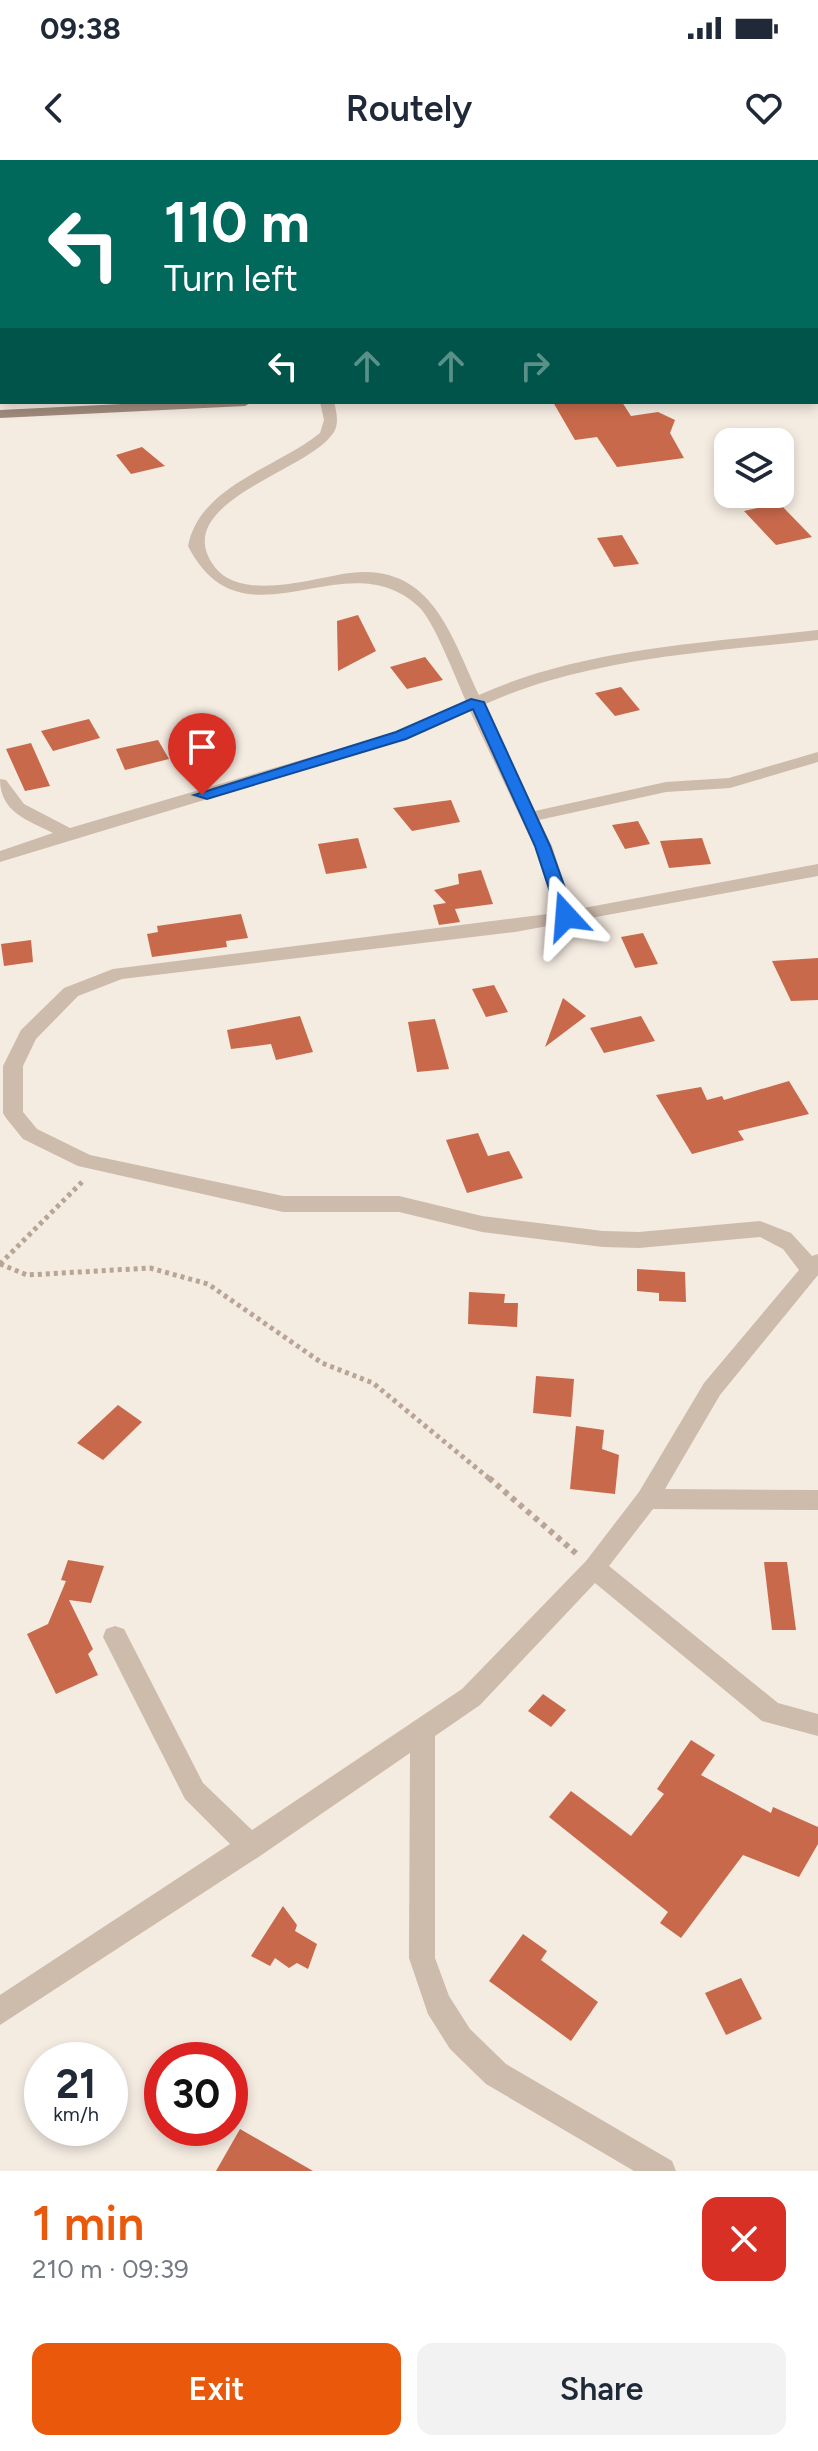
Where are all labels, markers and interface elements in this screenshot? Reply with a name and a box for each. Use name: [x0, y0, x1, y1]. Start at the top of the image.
text: 09:38: [40, 10, 121, 47]
icon: back: [32, 86, 76, 130]
icon: heart: [742, 86, 786, 130]
text: Routely: [346, 87, 472, 130]
text: 110 m: [164, 189, 310, 256]
icon: left: [32, 192, 136, 296]
text: Turn left: [164, 257, 298, 300]
icon: left: [261, 344, 305, 388]
icon: ahead: [345, 344, 389, 388]
icon: ahead: [429, 344, 473, 388]
icon: right: [513, 344, 557, 388]
map controls: [714, 428, 794, 508]
button: layers: [714, 428, 794, 508]
pin: [168, 713, 236, 795]
icon: arrive: [180, 725, 224, 769]
position arrow: [524, 874, 608, 958]
speed limit sign: 30: [144, 2042, 248, 2146]
text: 21: [56, 2060, 96, 2108]
text: km/h: [53, 2102, 99, 2126]
text: 1 min: [32, 2194, 144, 2252]
button: close: [702, 2197, 786, 2281]
text: 210 m · 09:39: [32, 2253, 189, 2285]
button: Exit: [32, 2343, 401, 2435]
button: Share: [417, 2343, 786, 2435]

